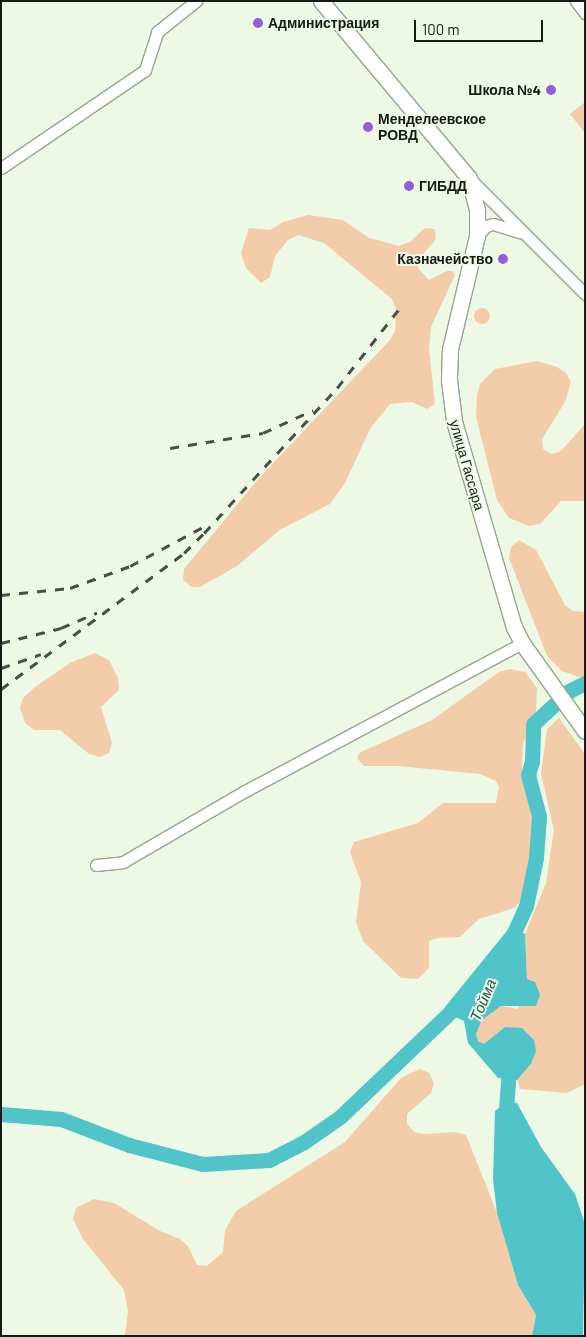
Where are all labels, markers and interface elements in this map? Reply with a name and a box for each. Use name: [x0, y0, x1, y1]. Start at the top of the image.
scale bar: [416, 10, 545, 42]
place label: Администрация: [268, 15, 379, 31]
marker: Администрация: [252, 17, 264, 29]
text: 100 m: [422, 20, 460, 38]
place label: Школа №4: [468, 82, 541, 98]
marker: Школа №4: [545, 84, 557, 96]
place label: Менделеевское РОВД: [378, 111, 486, 144]
marker: Менделеевское РОВД: [362, 121, 374, 133]
place label: ГИБДД: [419, 178, 467, 194]
marker: ГИБДД: [403, 180, 415, 192]
place label: Казначейство: [397, 251, 493, 267]
marker: Казначейство: [497, 253, 509, 265]
street label: улица Гассара: [446, 418, 488, 512]
water label: Тойма: [466, 976, 500, 1024]

